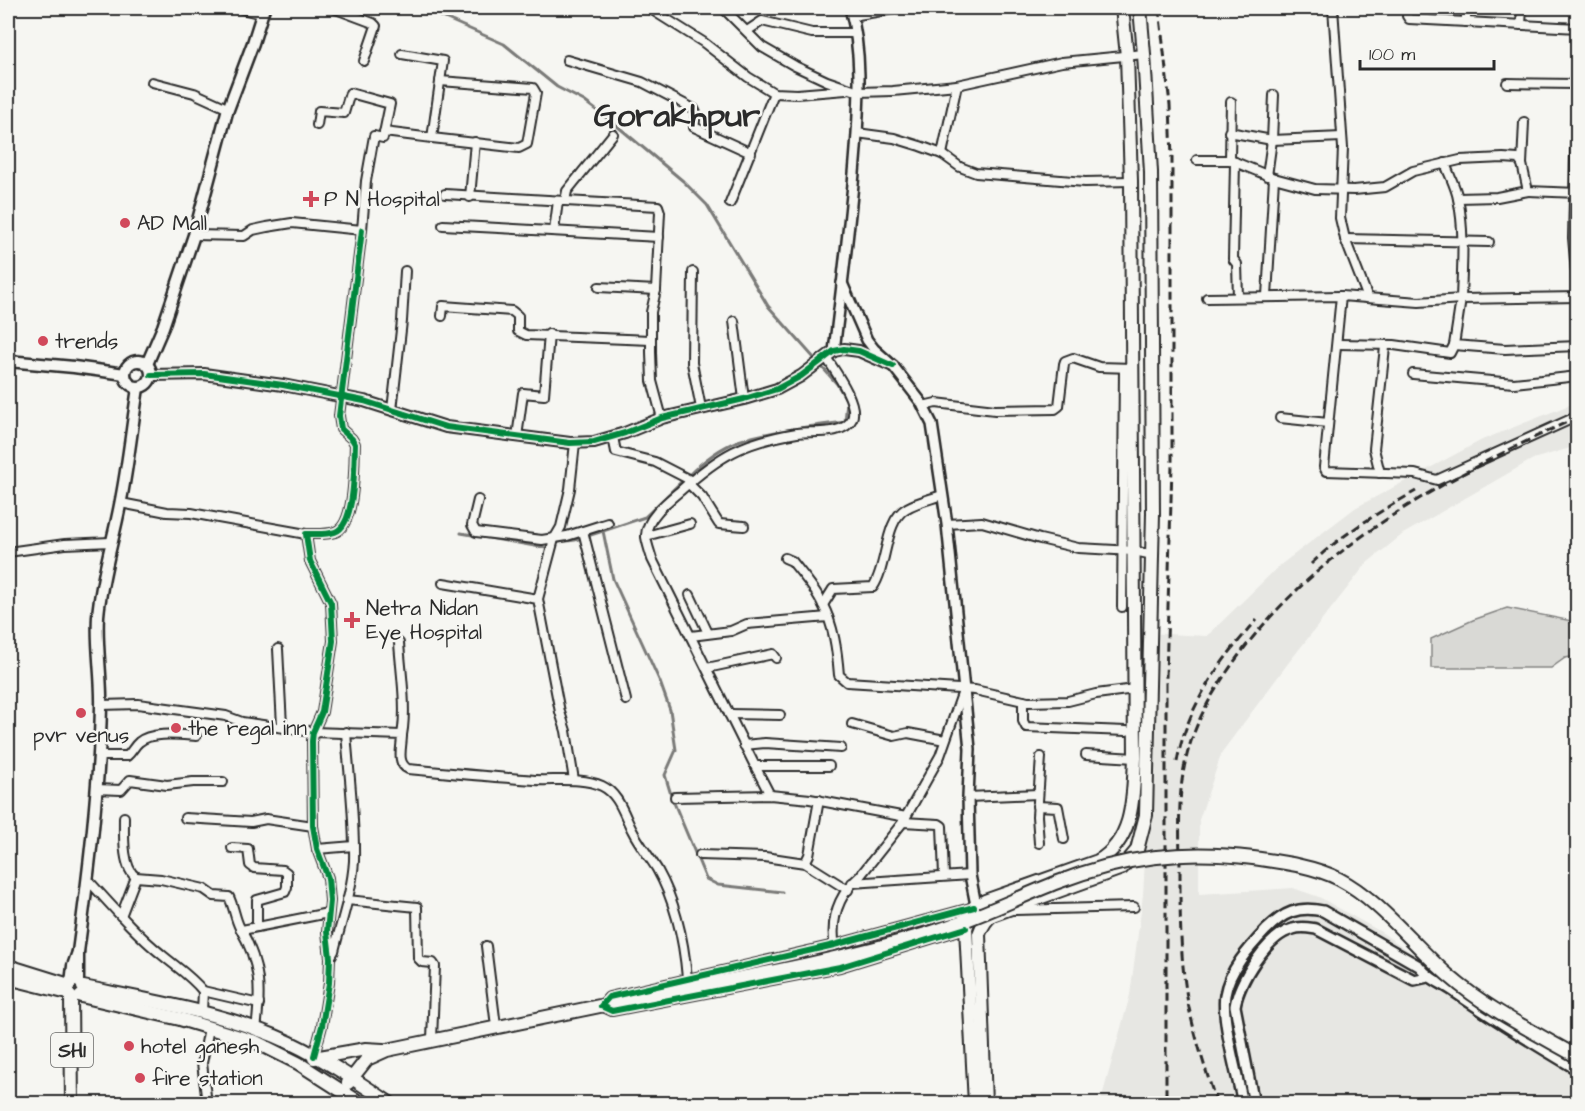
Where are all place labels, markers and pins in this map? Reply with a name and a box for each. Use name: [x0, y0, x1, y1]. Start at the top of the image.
place label: P N Hospital: [324, 185, 440, 215]
marker: P N Hospital: [302, 190, 320, 208]
place label: AD Mall: [137, 209, 207, 238]
marker: AD Mall: [118, 216, 132, 230]
place label: trends: [55, 327, 118, 356]
marker: trends: [36, 334, 50, 348]
place label: Netra Nidan Eye Hospital: [366, 594, 482, 649]
marker: Netra Nidan Eye Hospital: [343, 611, 361, 629]
marker: pvr venus: [74, 706, 88, 720]
place label: the regal inn: [188, 714, 307, 745]
place label: pvr venus: [33, 721, 129, 751]
marker: the regal inn: [169, 721, 183, 735]
place label: hotel ganesh: [141, 1032, 260, 1063]
marker: hotel ganesh: [122, 1039, 136, 1053]
place label: fire station: [152, 1064, 263, 1093]
marker: fire station: [133, 1071, 147, 1085]

